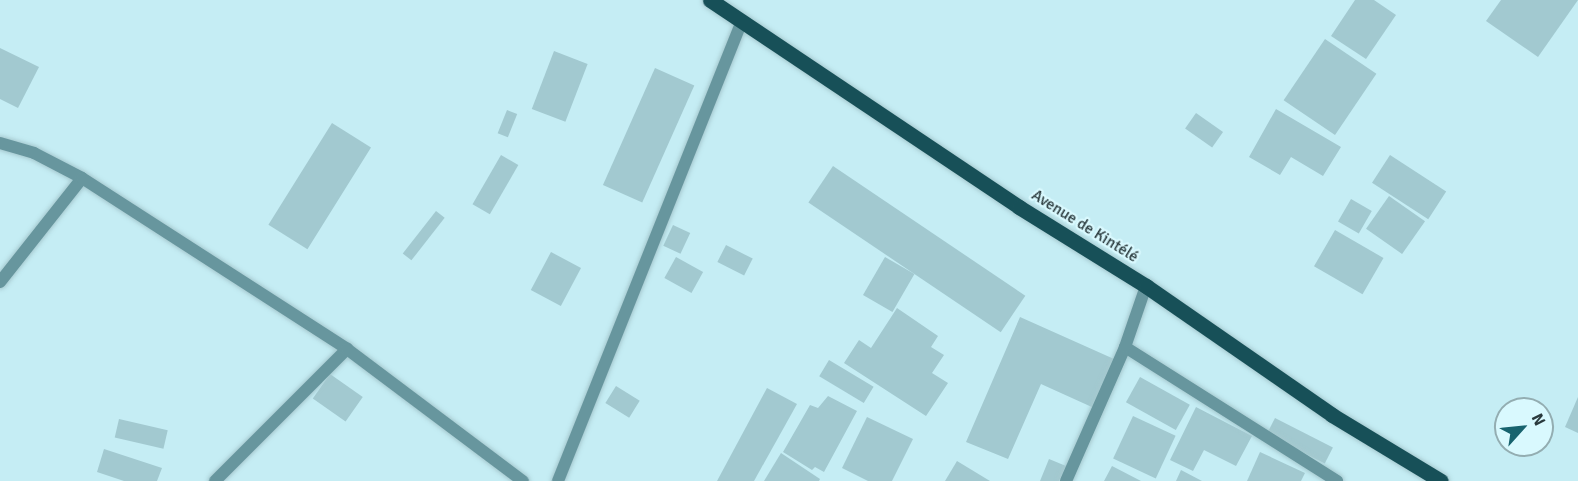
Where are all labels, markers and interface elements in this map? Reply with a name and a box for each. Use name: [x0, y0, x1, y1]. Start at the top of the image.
street label: Avenue de Kintélé: [1028, 185, 1142, 267]
north arrow: [1494, 397, 1554, 457]
text: N: [1527, 410, 1550, 429]

